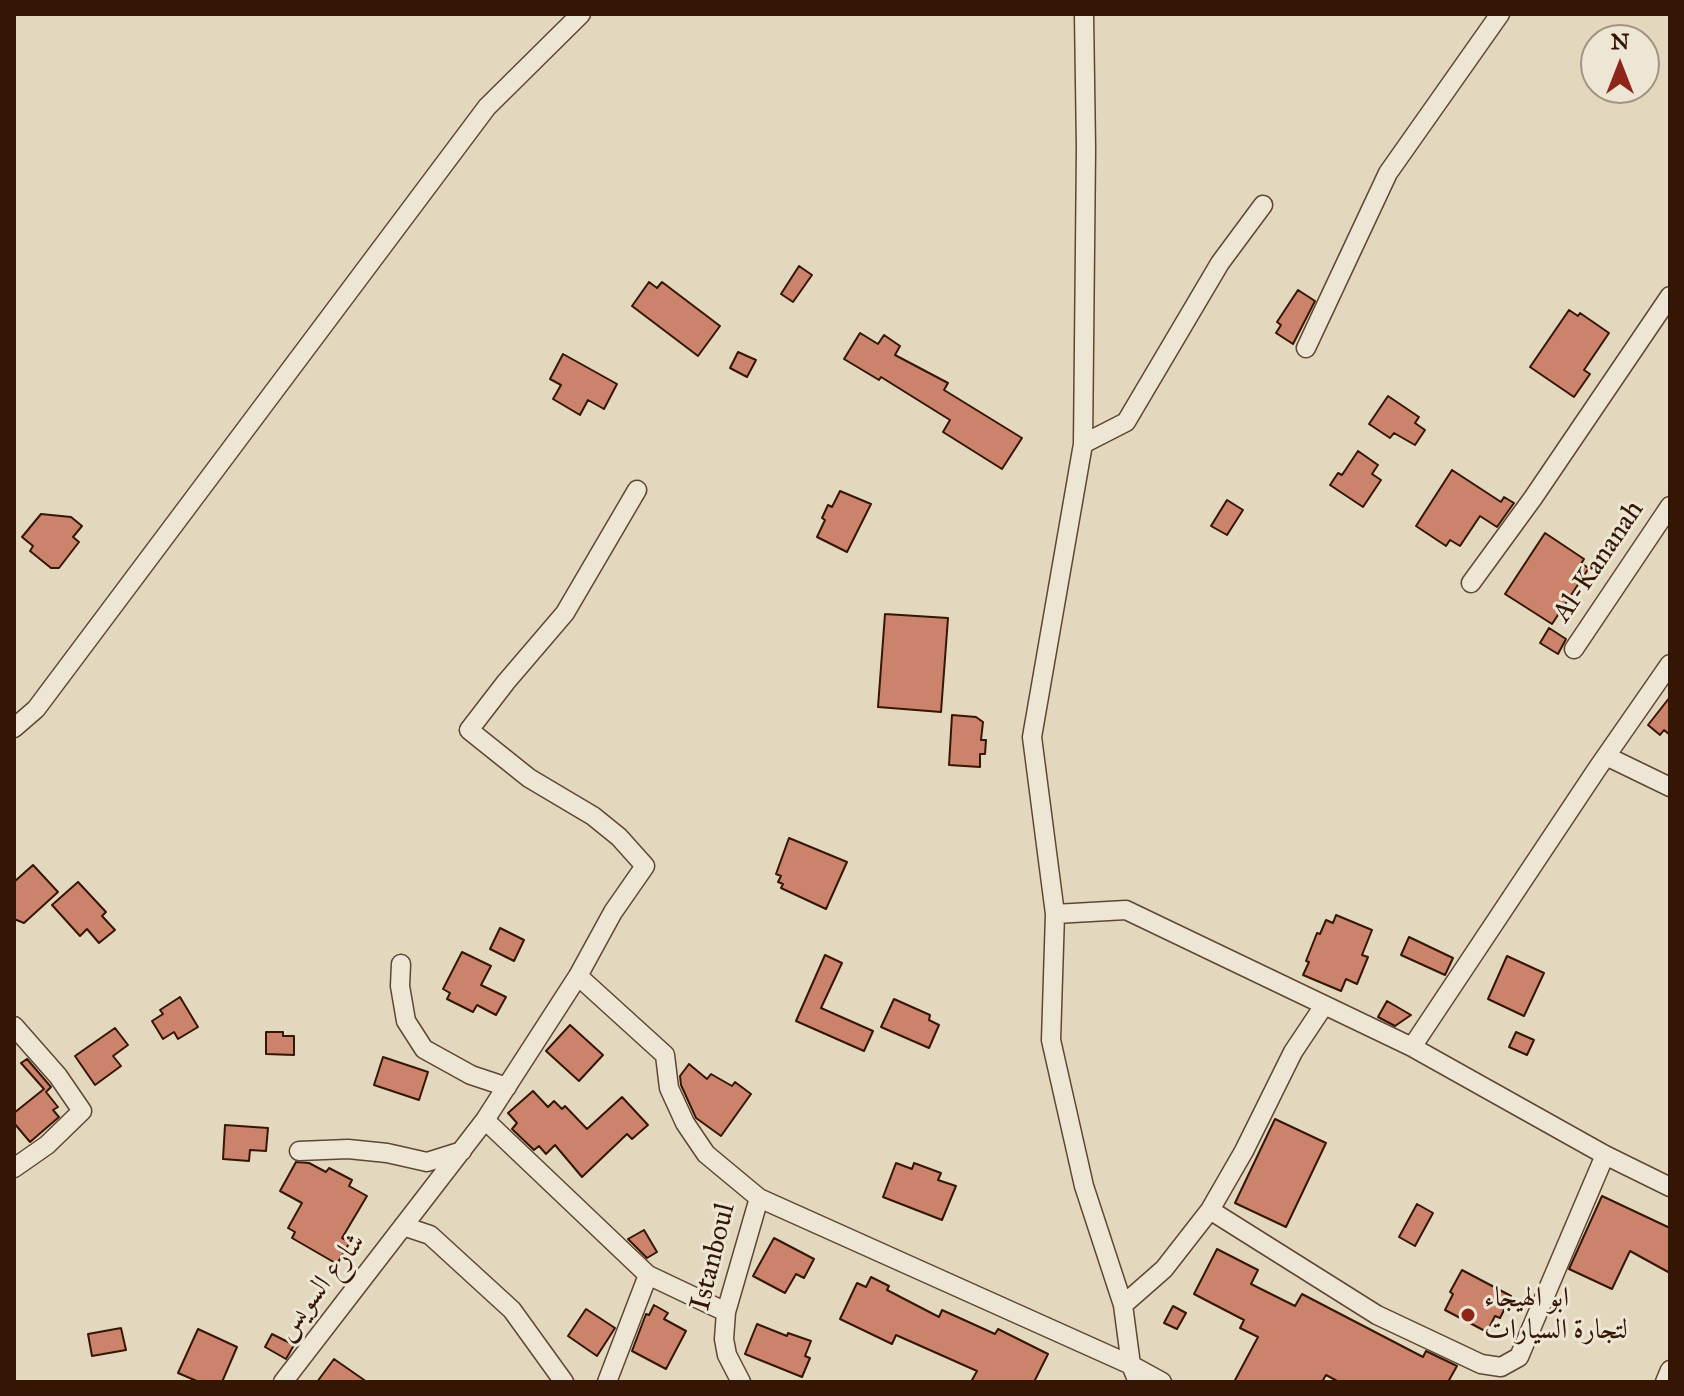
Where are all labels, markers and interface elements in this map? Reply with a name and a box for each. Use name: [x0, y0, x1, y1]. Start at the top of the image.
north arrow: [1580, 24, 1660, 104]
text: N: [1611, 28, 1629, 55]
street label: Al-Kananah: [1546, 495, 1652, 629]
street label: Istanboul: [684, 1200, 744, 1314]
street label: شارع السويس: [269, 1227, 373, 1347]
place label: ابو الهيجاء لتجارة السيارات: [1484, 1282, 1628, 1348]
marker: ابو الهيجاء لتجارة السيارات: [1459, 1306, 1477, 1324]

